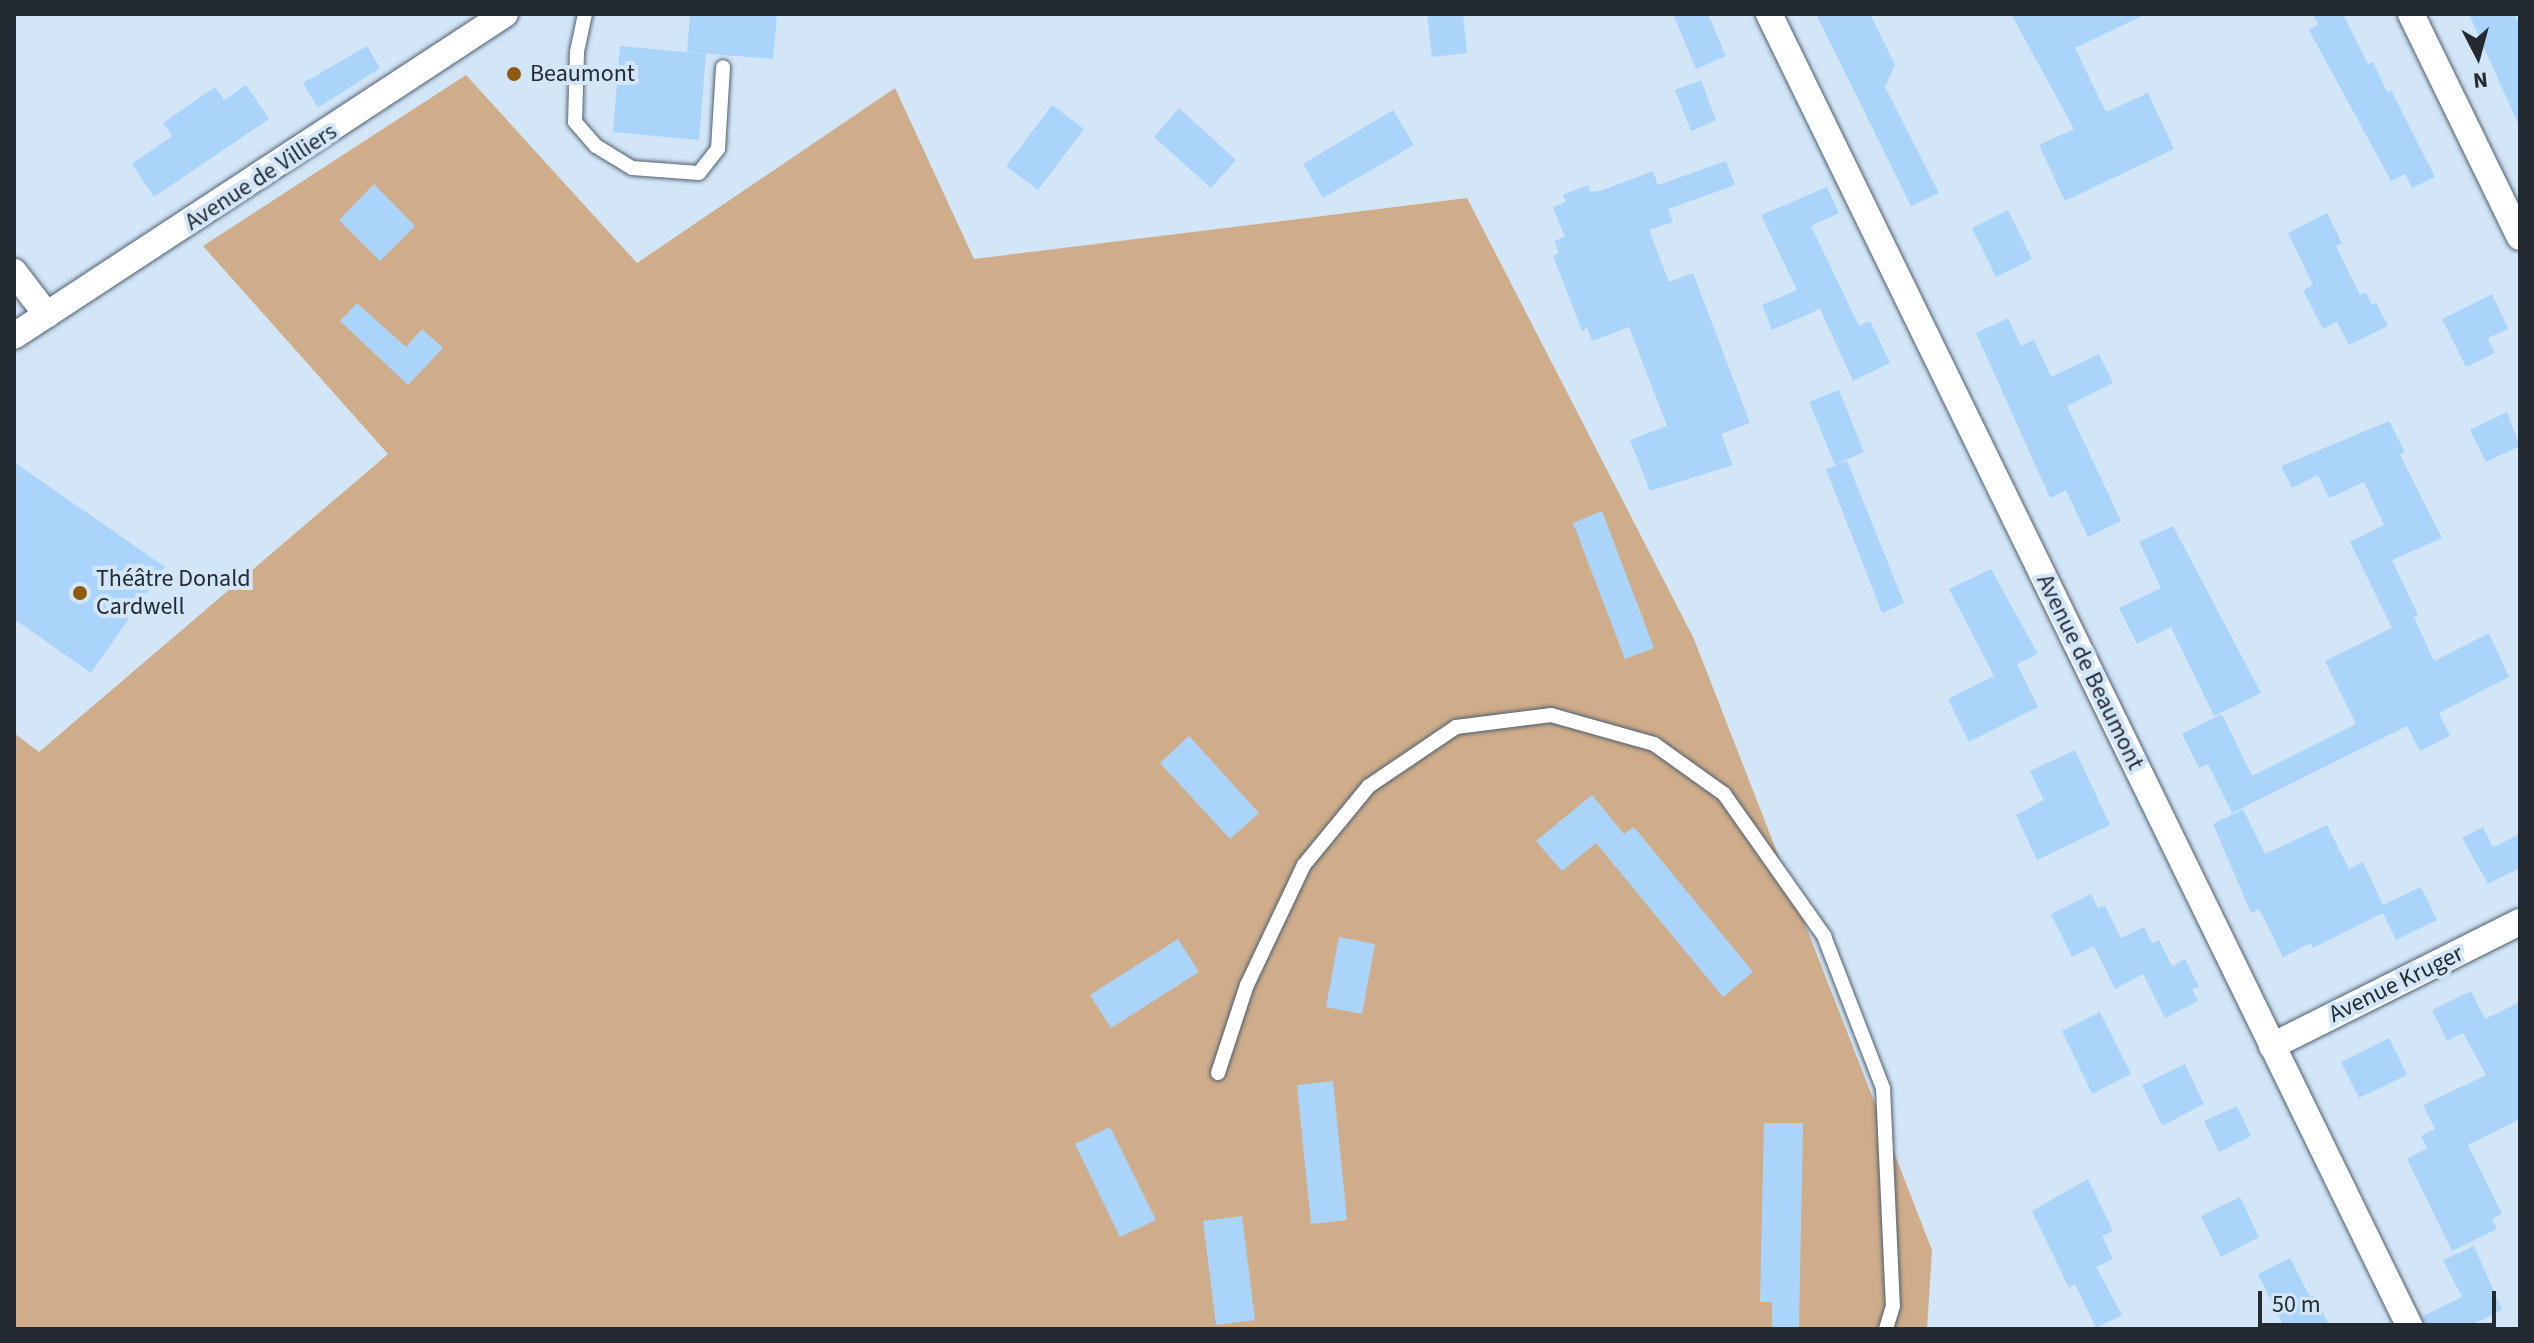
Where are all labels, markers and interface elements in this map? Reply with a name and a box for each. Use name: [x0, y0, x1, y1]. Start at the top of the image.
north arrow: [2438, 16, 2518, 96]
place label: Beaumont: [530, 60, 635, 88]
text: N: [2472, 63, 2489, 97]
marker: Beaumont: [505, 65, 523, 83]
street label: Avenue de Villiers: [180, 117, 342, 237]
place label: Théâtre Donald Cardwell: [96, 565, 251, 621]
street label: Avenue de Beaumont: [2030, 570, 2150, 774]
marker: Théâtre Donald Cardwell: [71, 584, 89, 602]
street label: Avenue Kruger: [2324, 939, 2468, 1029]
scale bar: [2262, 1275, 2500, 1325]
text: 50 m: [2272, 1287, 2321, 1322]

